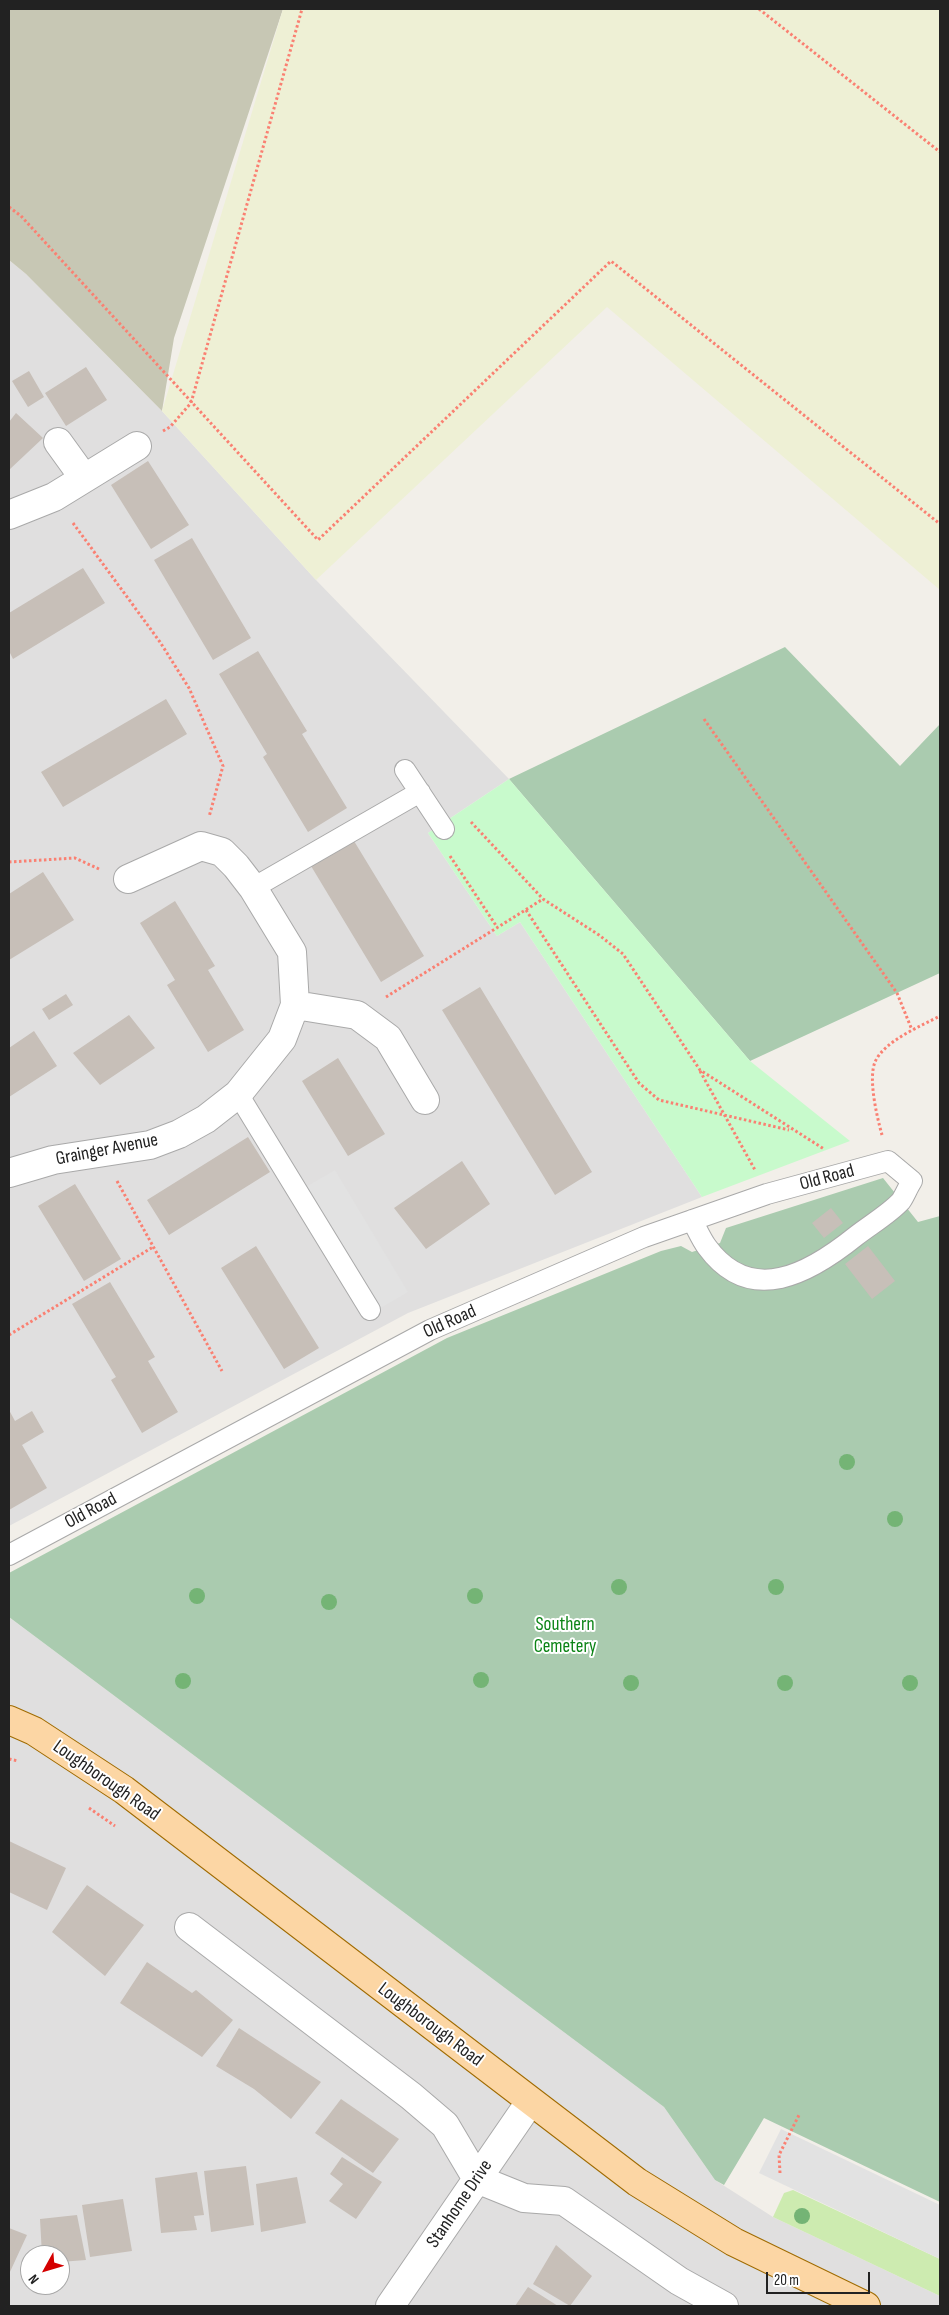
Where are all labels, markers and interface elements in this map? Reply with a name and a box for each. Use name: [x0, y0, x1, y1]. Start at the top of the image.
street label: Grainger Avenue: [54, 1129, 160, 1171]
street label: Old Road: [797, 1160, 857, 1196]
street label: Old Road: [420, 1300, 480, 1344]
street label: Old Road: [61, 1488, 121, 1534]
park label: Southern Cemetery: [534, 1614, 596, 1658]
street label: Loughborough Road: [48, 1736, 164, 1826]
street label: Loughborough Road: [373, 1978, 487, 2072]
street label: Stanhome Drive: [422, 2156, 498, 2252]
north arrow: [20, 2245, 70, 2295]
scale bar: [769, 2262, 873, 2294]
text: N: [25, 2271, 43, 2287]
text: 20 m: [774, 2271, 799, 2290]

